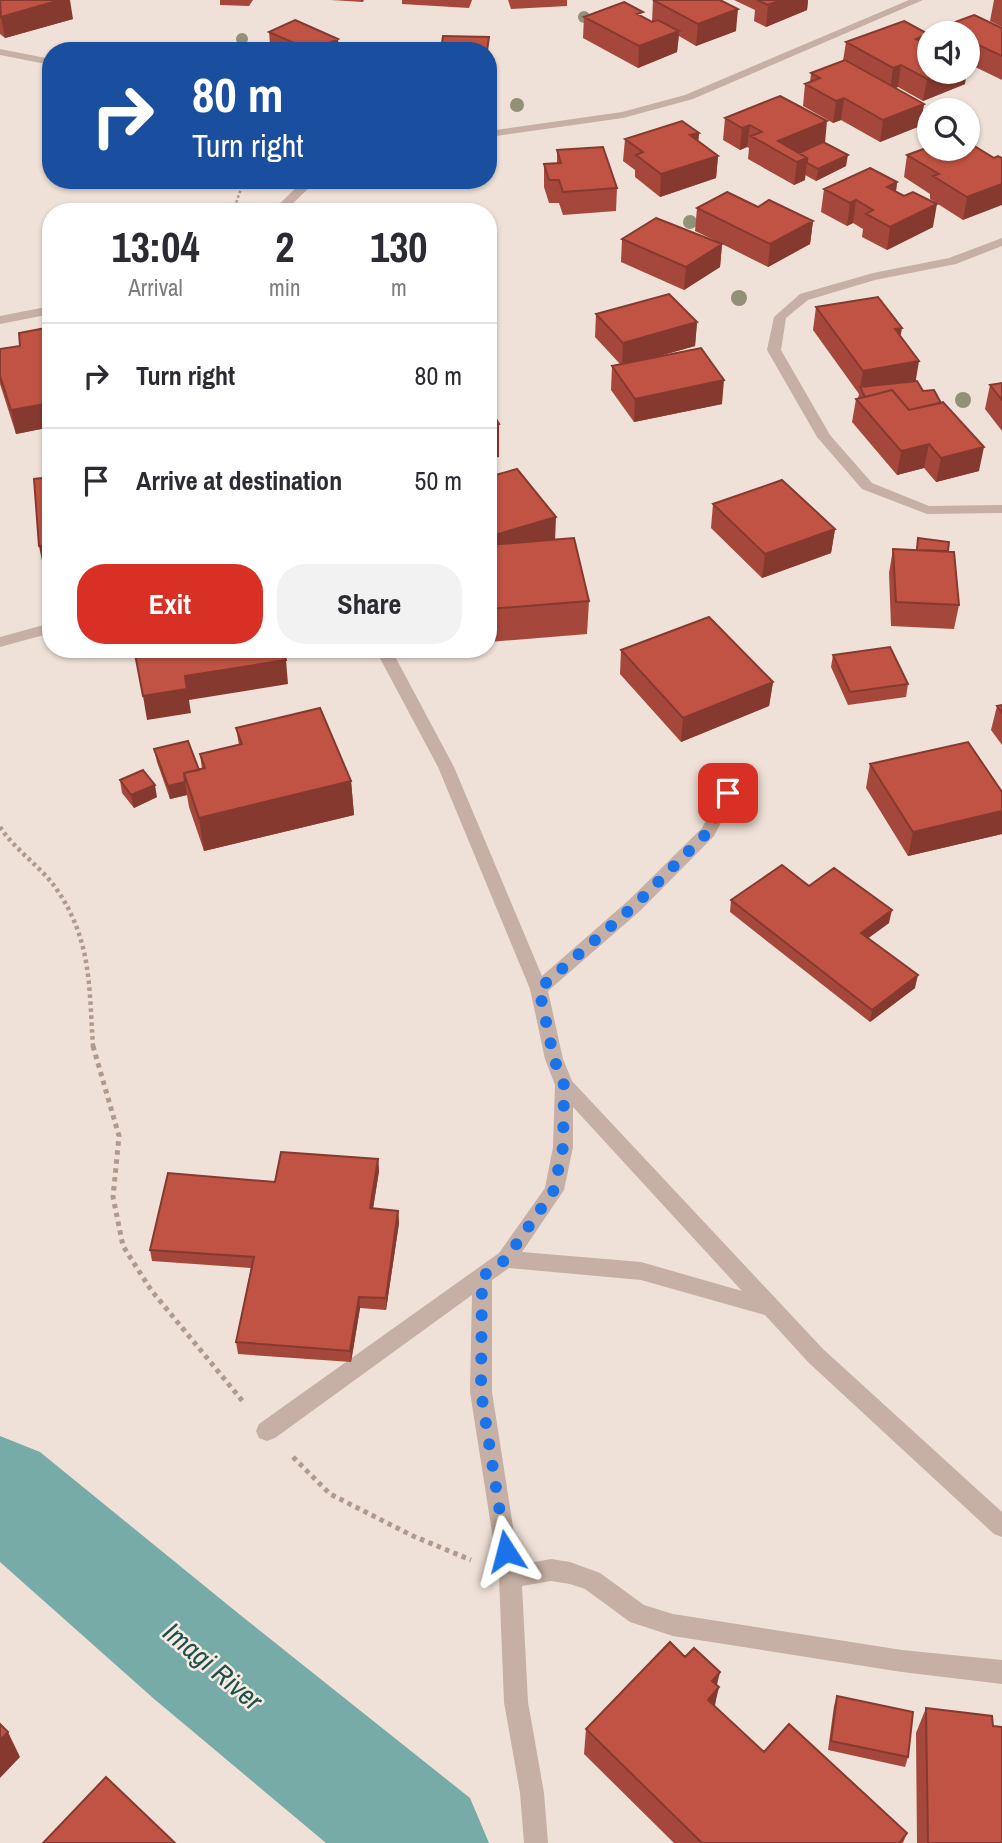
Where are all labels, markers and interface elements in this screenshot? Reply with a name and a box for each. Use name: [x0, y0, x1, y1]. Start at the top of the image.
map controls: [917, 21, 980, 161]
button: sound: [917, 21, 980, 84]
text: 80 m: [192, 61, 284, 127]
icon: right: [77, 70, 168, 161]
button: search: [917, 98, 980, 161]
text: Turn right: [192, 124, 304, 167]
text: 13:04: [112, 219, 200, 275]
text: 2: [275, 219, 294, 275]
text: 130: [370, 219, 428, 275]
text: Arrival: [128, 272, 183, 303]
text: min: [269, 272, 301, 303]
text: m: [391, 272, 407, 303]
icon: right: [77, 357, 115, 395]
text: Turn right: [136, 358, 235, 393]
text: 80 m: [415, 358, 462, 393]
icon: arrive: [77, 462, 115, 500]
text: Arrive at destination: [136, 463, 342, 498]
text: 50 m: [415, 463, 462, 498]
button: Exit: [77, 564, 263, 644]
button: Share: [277, 564, 462, 644]
pin: [698, 763, 758, 823]
icon: arrive: [709, 774, 747, 812]
position arrow: [469, 1514, 543, 1588]
water label: Imagi River: [155, 1613, 272, 1720]

